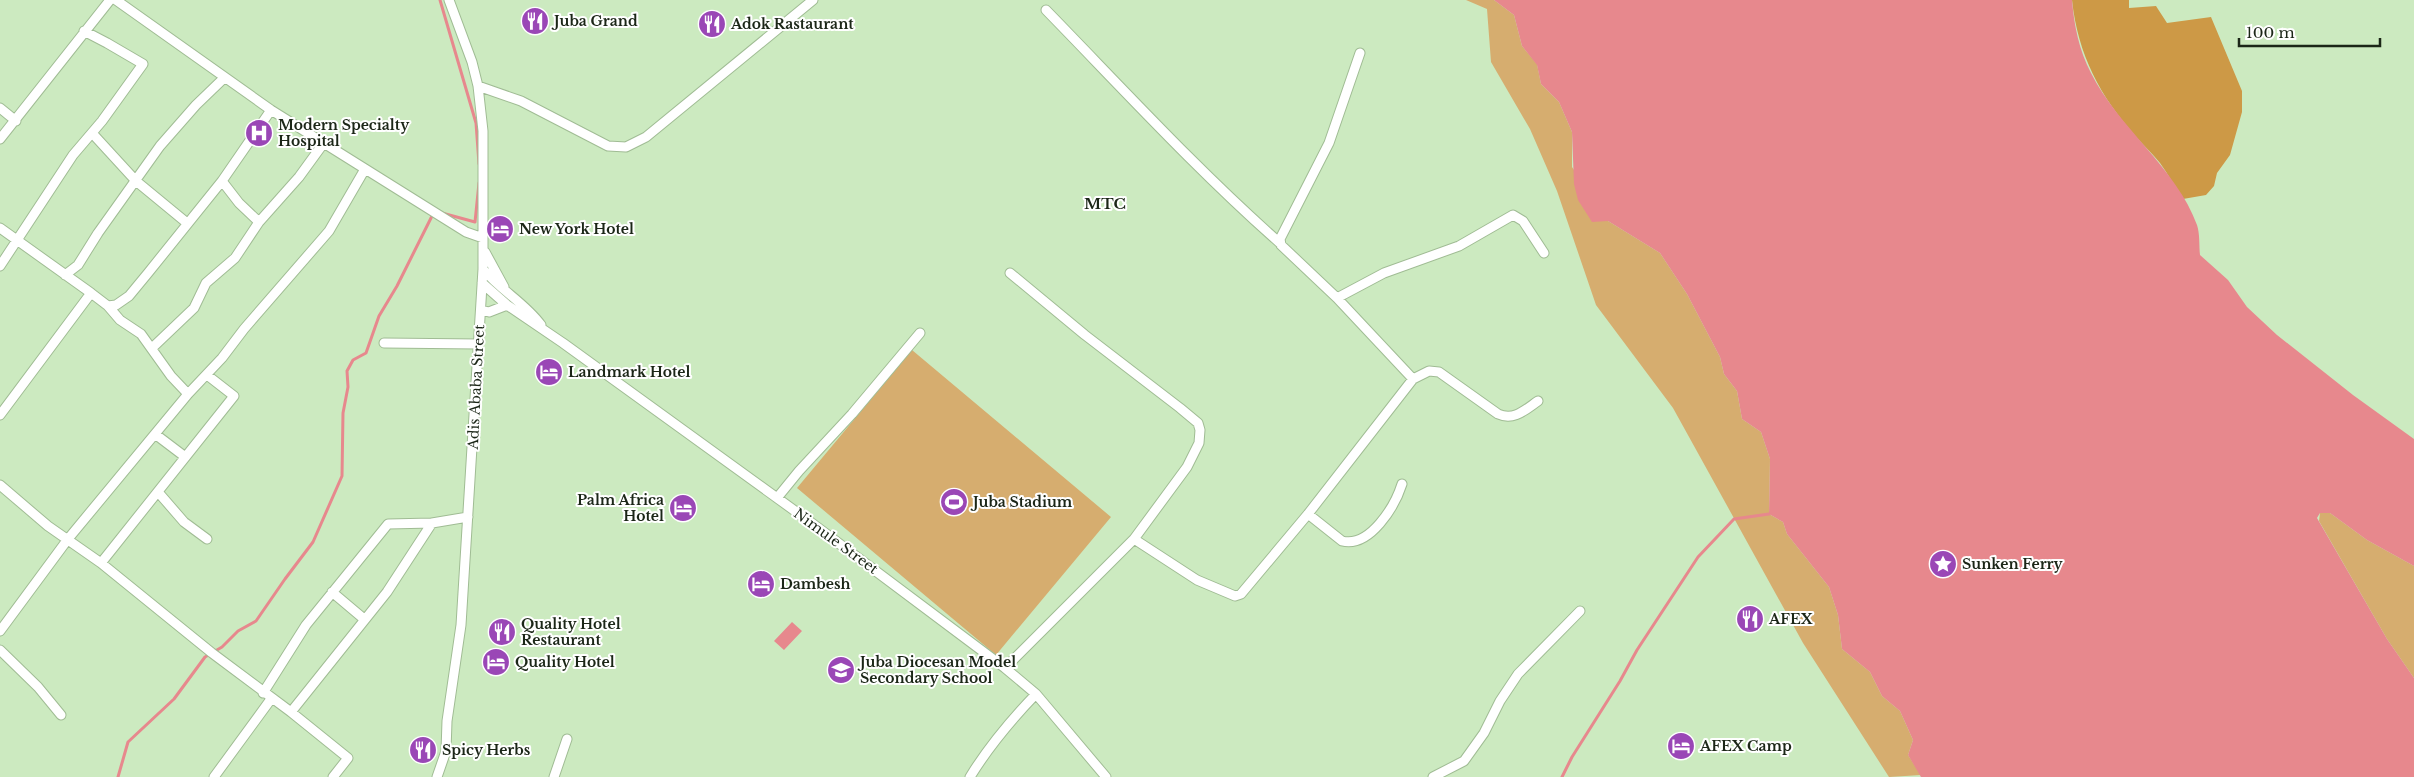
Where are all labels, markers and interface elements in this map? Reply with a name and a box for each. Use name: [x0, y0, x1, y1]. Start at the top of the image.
restaurant icon: Juba Grand: [520, 6, 550, 36]
restaurant icon: Adok Rastaurant: [697, 9, 727, 39]
place label: Juba Grand: [551, 12, 638, 30]
place label: Adok Rastaurant: [730, 15, 854, 33]
scale bar: [2239, 15, 2380, 47]
text: 100 m: [2246, 23, 2295, 42]
place label: Modern Specialty Hospital: [278, 116, 410, 150]
hospital icon: Modern Specialty Hospital: [244, 118, 274, 148]
district label: MTC: [1084, 194, 1126, 213]
hotel icon: New York Hotel: [485, 214, 515, 244]
place label: New York Hotel: [519, 220, 634, 238]
street label: Adis Ababa Street: [464, 323, 488, 451]
hotel icon: Landmark Hotel: [534, 357, 564, 387]
place label: Landmark Hotel: [568, 363, 690, 381]
sports icon: Juba Stadium: [939, 487, 969, 517]
place label: Palm Africa Hotel: [577, 491, 664, 525]
hotel icon: Palm Africa Hotel: [668, 493, 698, 523]
place label: Juba Stadium: [970, 493, 1073, 511]
street label: Nimule Street: [790, 504, 882, 578]
place icon: Sunken Ferry: [1928, 549, 1958, 579]
place label: Sunken Ferry: [1962, 555, 2064, 573]
hotel icon: Dambesh: [746, 569, 776, 599]
place label: Dambesh: [780, 575, 850, 593]
restaurant icon: AFEX: [1735, 604, 1765, 634]
place label: AFEX: [1768, 610, 1814, 628]
place label: Quality Hotel Restaurant: [521, 615, 621, 649]
restaurant icon: Quality Hotel Restaurant: [487, 617, 517, 647]
hotel icon: Quality Hotel: [481, 647, 511, 677]
place label: Quality Hotel: [515, 653, 615, 671]
place label: Juba Diocesan Model Secondary School: [857, 653, 1016, 687]
school or university icon: Juba Diocesan Model Secondary School: [826, 655, 856, 685]
hotel icon: AFEX Camp: [1666, 731, 1696, 761]
restaurant icon: Spicy Herbs: [408, 735, 438, 765]
place label: AFEX Camp: [1699, 737, 1792, 755]
place label: Spicy Herbs: [442, 741, 531, 759]

